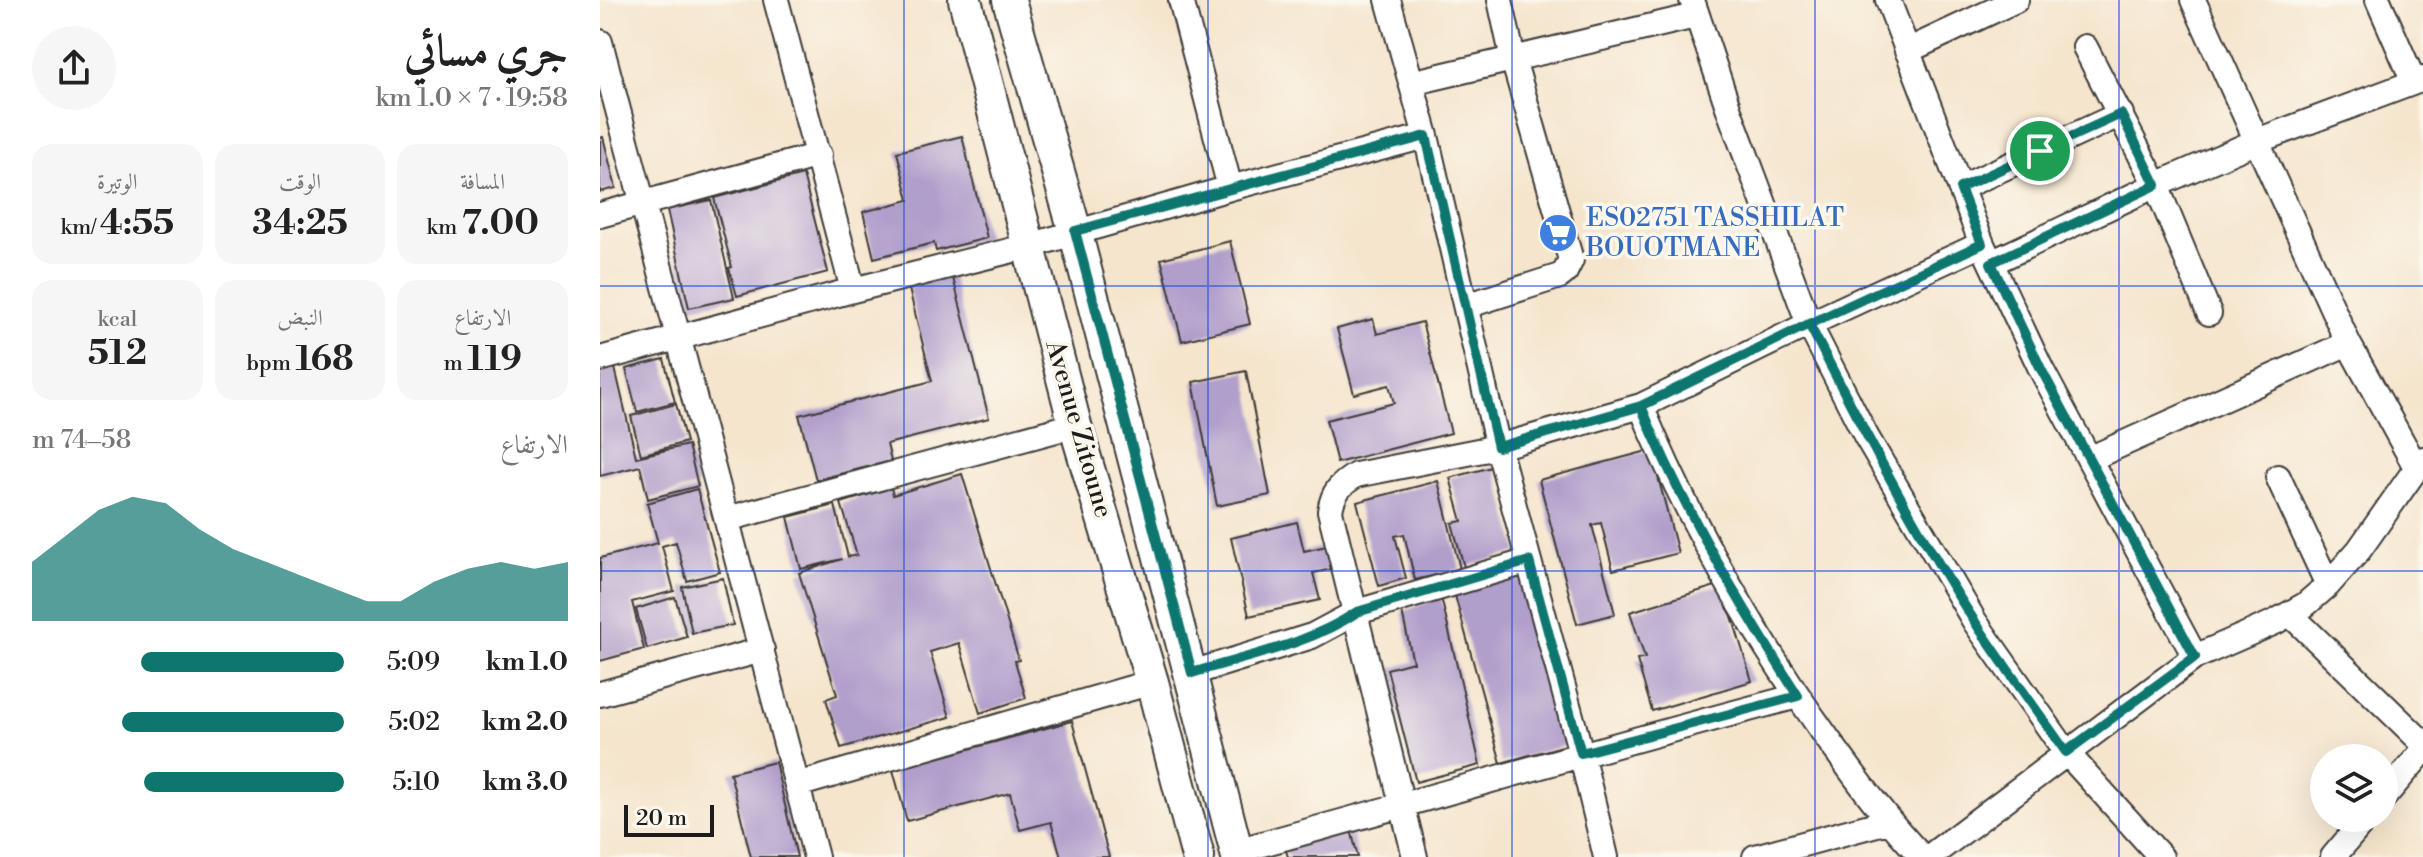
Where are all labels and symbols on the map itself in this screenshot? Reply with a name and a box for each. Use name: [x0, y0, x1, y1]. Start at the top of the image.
pin: [2006, 117, 2074, 185]
place label: ES02751 TASSHILAT BOUOTMANE: [1585, 202, 1844, 264]
supermarket icon: ES02751 TASSHILAT BOUOTMANE: [1537, 212, 1579, 254]
street label: Avenue Zitoune: [1038, 336, 1120, 521]
scale bar: [624, 801, 714, 837]

